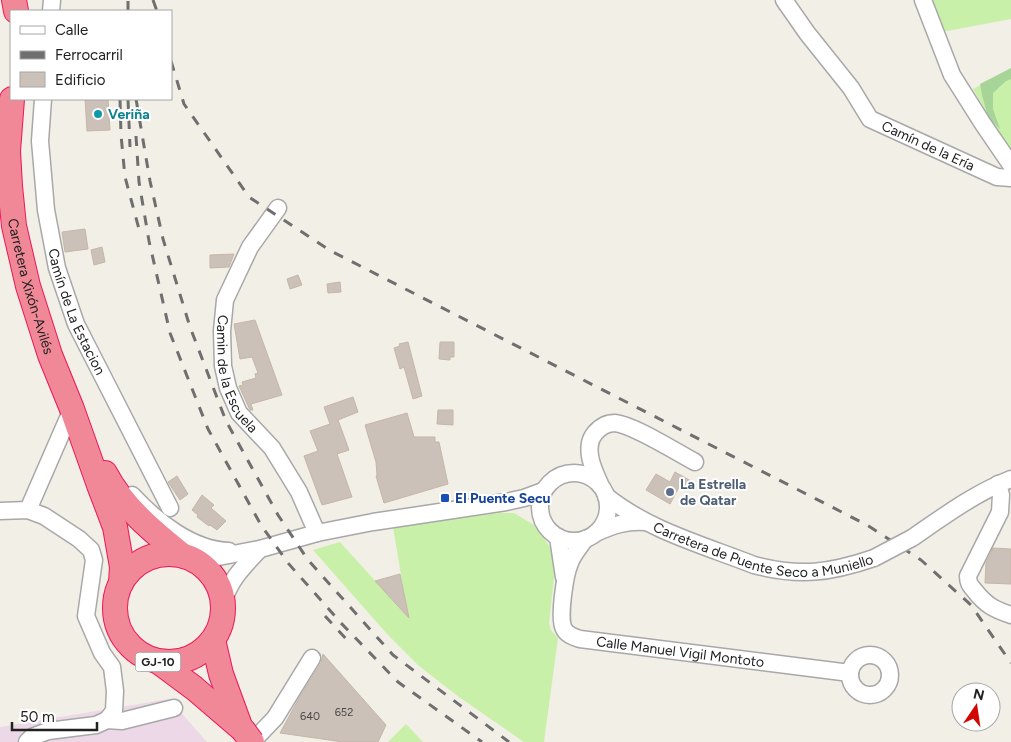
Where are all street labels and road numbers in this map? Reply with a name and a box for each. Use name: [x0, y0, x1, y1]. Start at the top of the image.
street label: Camín de la Ería: [879, 117, 977, 175]
street label: Carretera Xixón-Avilés: [4, 218, 57, 356]
street label: Camín de La Estacion: [44, 247, 109, 378]
street label: Camin de la Escuela: [213, 314, 261, 436]
street label: Carretera de Puente Seco a Muniello: [650, 519, 876, 581]
street label: Calle Manuel Vigil Montoto: [595, 633, 765, 671]
road number: GJ-10: [136, 652, 180, 672]

